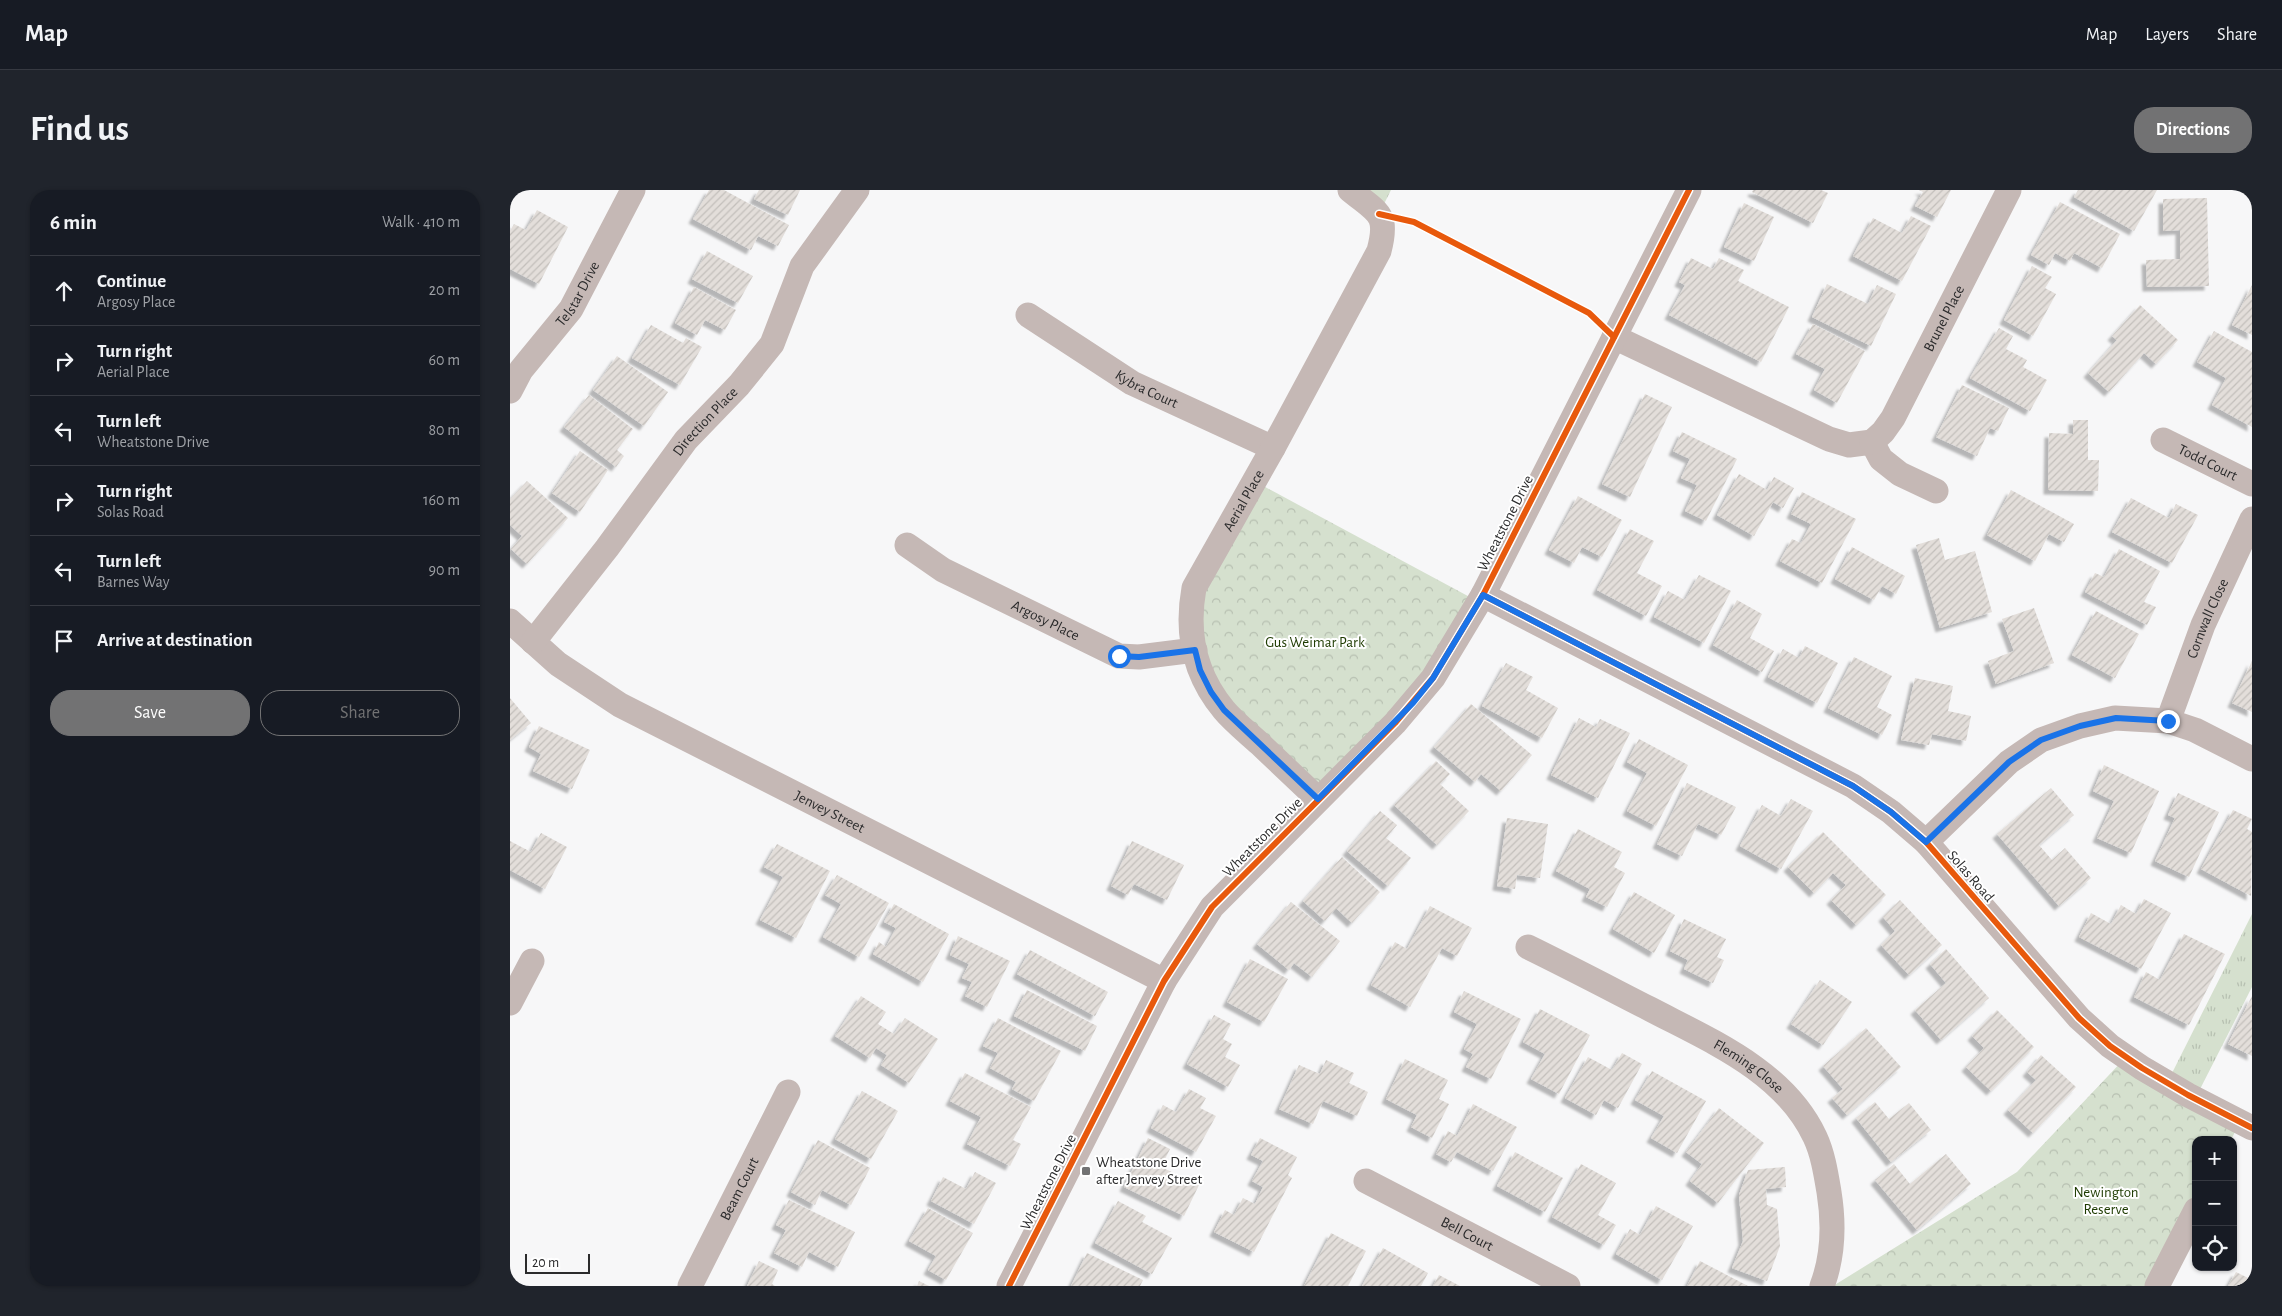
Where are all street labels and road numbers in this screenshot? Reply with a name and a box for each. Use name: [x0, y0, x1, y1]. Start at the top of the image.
street label: Telstar Drive: [553, 259, 603, 330]
street label: Brunel Place: [1921, 283, 1967, 354]
street label: Kybra Court: [1112, 367, 1180, 411]
street label: Direction Place: [670, 384, 741, 459]
street label: Todd Court: [2176, 442, 2240, 484]
street label: Aerial Place: [1221, 467, 1267, 534]
street label: Wheatstone Drive: [1475, 473, 1536, 574]
street label: Cornwall Close: [2185, 576, 2231, 660]
street label: Argosy Place: [1009, 598, 1082, 644]
street label: Jenvey Street: [792, 788, 867, 836]
street label: Wheatstone Drive: [1220, 795, 1305, 880]
street label: Solas Road: [1944, 848, 1997, 905]
street label: Fleming Close: [1711, 1037, 1786, 1096]
street label: Wheatstone Drive: [1018, 1132, 1079, 1233]
street label: Beam Court: [718, 1155, 762, 1223]
street label: Bell Court: [1438, 1214, 1496, 1254]

